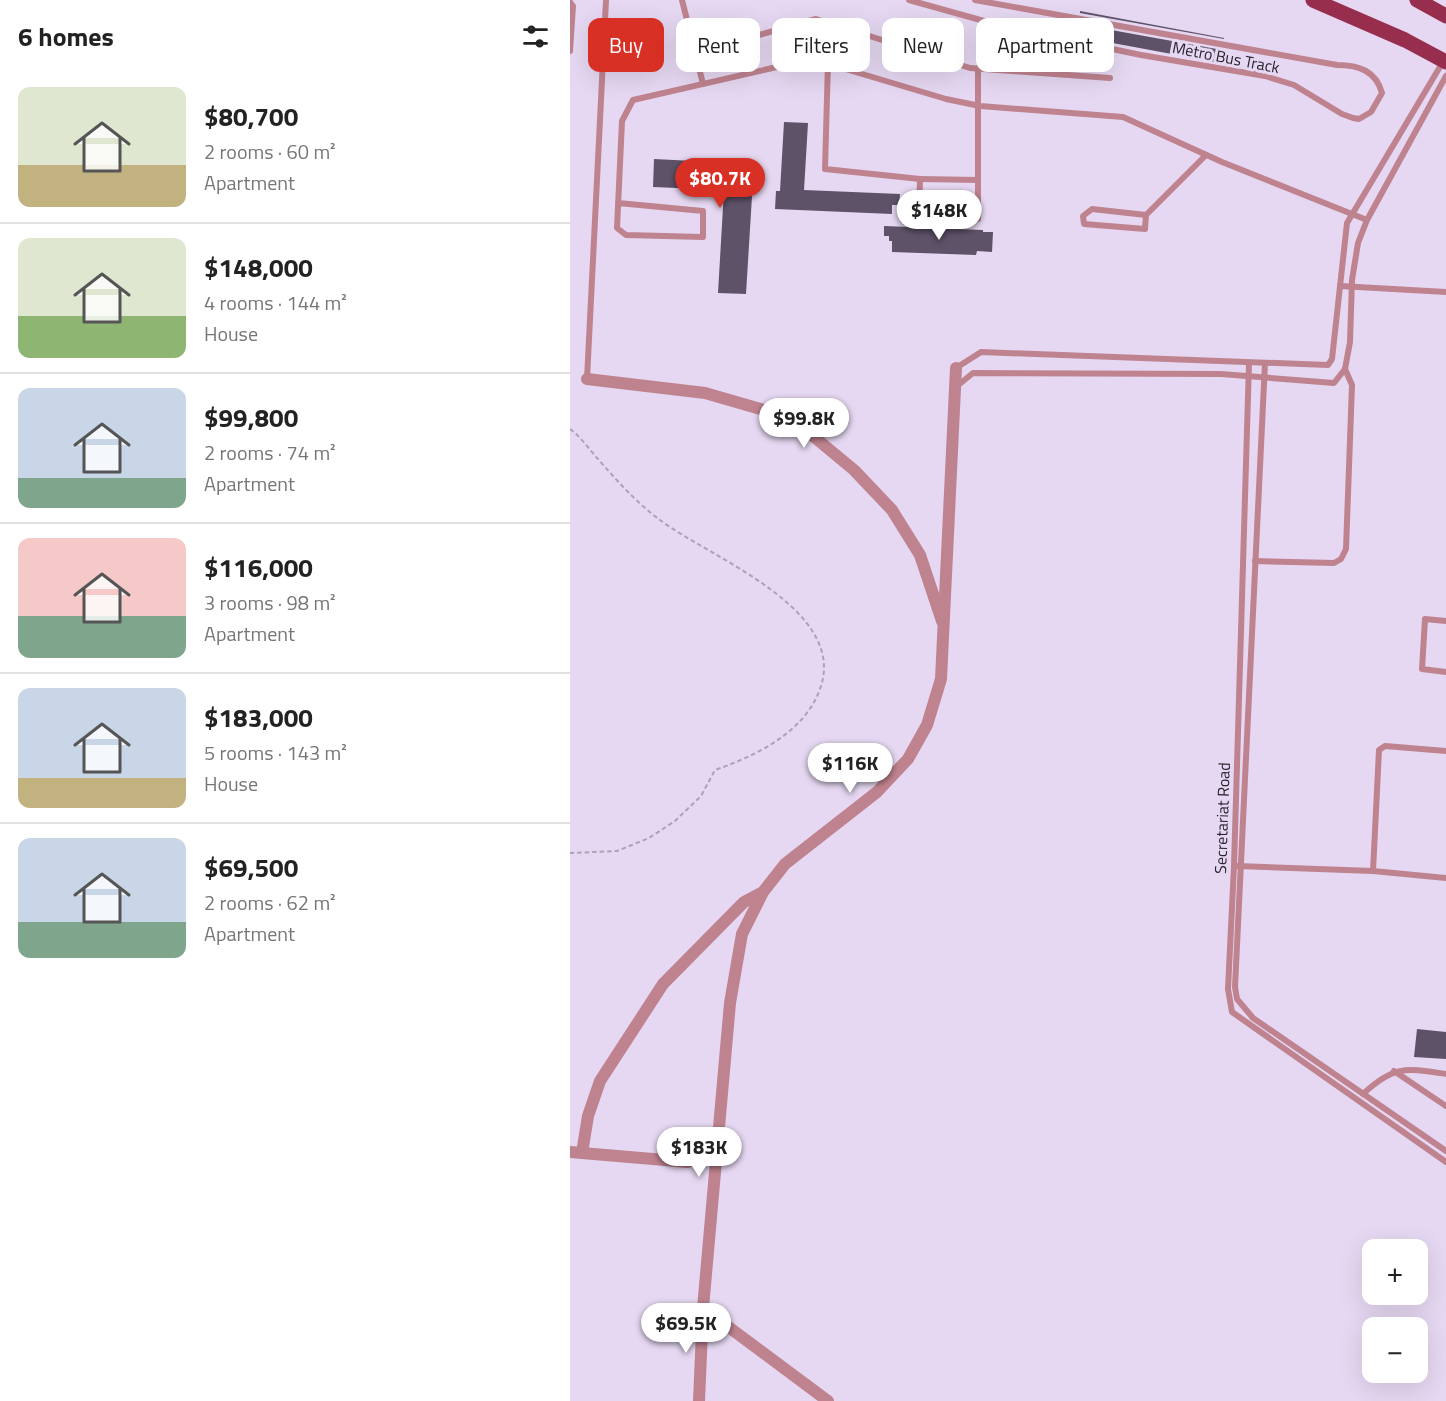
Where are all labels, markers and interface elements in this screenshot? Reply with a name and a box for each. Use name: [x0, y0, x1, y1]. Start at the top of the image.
text: 6 homes: [18, 17, 114, 56]
chip: Buy: [588, 18, 664, 72]
chip: Rent: [676, 18, 760, 72]
chip: Filters: [772, 18, 870, 72]
chip: New: [882, 18, 964, 72]
chip: Apartment: [976, 18, 1114, 72]
icon: filters: [519, 20, 552, 53]
street label: Metro Bus Track: [1170, 35, 1282, 79]
text: $80,700: [204, 97, 298, 136]
icon: home: [66, 111, 138, 183]
text: 2 rooms · 60 m²: [204, 136, 336, 167]
pin: $80.7K: [671, 158, 769, 209]
text: $80.7K: [689, 162, 751, 193]
text: Apartment: [204, 167, 295, 198]
pin: $148K: [897, 190, 981, 241]
text: $148K: [911, 194, 967, 225]
text: $148,000: [204, 248, 313, 287]
icon: home: [66, 262, 138, 334]
text: 4 rooms · 144 m²: [204, 287, 347, 318]
text: House: [204, 318, 258, 349]
text: $99,800: [204, 398, 298, 437]
pin: $99.8K: [755, 398, 853, 449]
text: $99.8K: [773, 402, 835, 433]
icon: home: [66, 412, 138, 484]
text: 2 rooms · 74 m²: [204, 437, 336, 468]
text: Apartment: [204, 468, 295, 499]
text: $116,000: [204, 548, 313, 587]
icon: home: [66, 562, 138, 634]
text: 3 rooms · 98 m²: [204, 587, 336, 618]
text: Apartment: [204, 618, 295, 649]
text: $183,000: [204, 698, 313, 737]
icon: home: [66, 712, 138, 784]
text: 5 rooms · 143 m²: [204, 737, 347, 768]
pin: $116K: [808, 743, 892, 794]
text: $116K: [822, 747, 878, 778]
street label: Secretariat Road: [1208, 762, 1236, 874]
text: House: [204, 768, 258, 799]
text: $69,500: [204, 848, 298, 887]
icon: home: [66, 862, 138, 934]
text: 2 rooms · 62 m²: [204, 887, 336, 918]
text: Apartment: [204, 918, 295, 949]
pin: $183K: [657, 1127, 741, 1178]
text: $183K: [671, 1131, 727, 1162]
map controls: [1362, 1239, 1428, 1383]
button: +: [1362, 1239, 1428, 1305]
pin: $69.5K: [637, 1303, 735, 1354]
text: $69.5K: [655, 1307, 717, 1338]
button: −: [1362, 1317, 1428, 1383]

